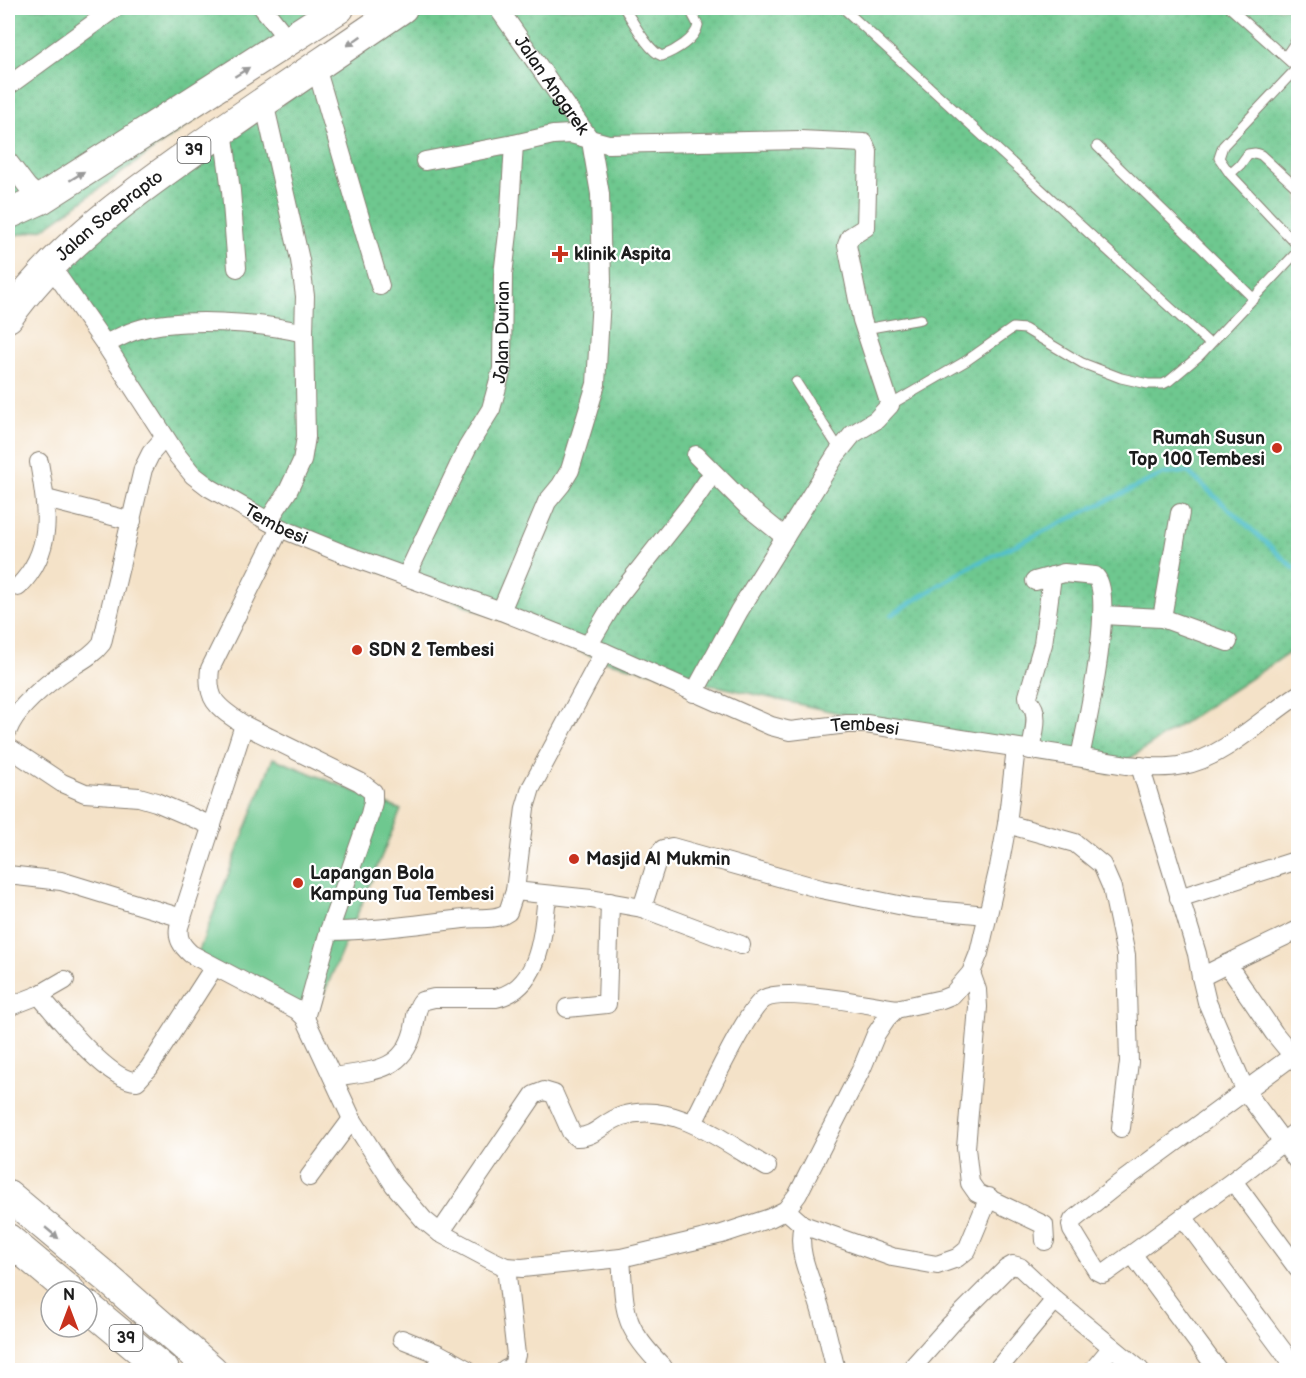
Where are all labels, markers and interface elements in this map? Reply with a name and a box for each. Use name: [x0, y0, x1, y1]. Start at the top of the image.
street label: Jalan Anggrek: [510, 31, 594, 139]
one-way arrow: [346, 35, 362, 46]
one-way arrow: [233, 66, 250, 77]
road number: 39: [178, 137, 210, 163]
street label: Jalan Soeprapto: [51, 166, 167, 265]
one-way arrow: [69, 171, 85, 182]
place label: klinik Aspita: [574, 244, 671, 265]
marker: klinik Aspita: [551, 245, 569, 263]
street label: Jalan Durian: [488, 281, 513, 386]
place label: Rumah Susun Top 100 Tembesi: [1129, 428, 1265, 470]
marker: Rumah Susun Top 100 Tembesi: [1270, 441, 1284, 455]
street label: Tembesi: [240, 499, 311, 549]
place label: SDN 2 Tembesi: [369, 640, 494, 661]
marker: SDN 2 Tembesi: [350, 643, 364, 657]
street label: Tembesi: [830, 713, 901, 740]
place label: Masjid Al Mukmin: [586, 849, 731, 870]
marker: Masjid Al Mukmin: [567, 852, 581, 866]
place label: Lapangan Bola Kampung Tua Tembesi: [310, 863, 494, 905]
marker: Lapangan Bola Kampung Tua Tembesi: [291, 876, 305, 890]
one-way arrow: [44, 1226, 59, 1239]
north arrow: [39, 1279, 99, 1339]
text: N: [63, 1286, 75, 1305]
road number: 39: [110, 1325, 142, 1351]

